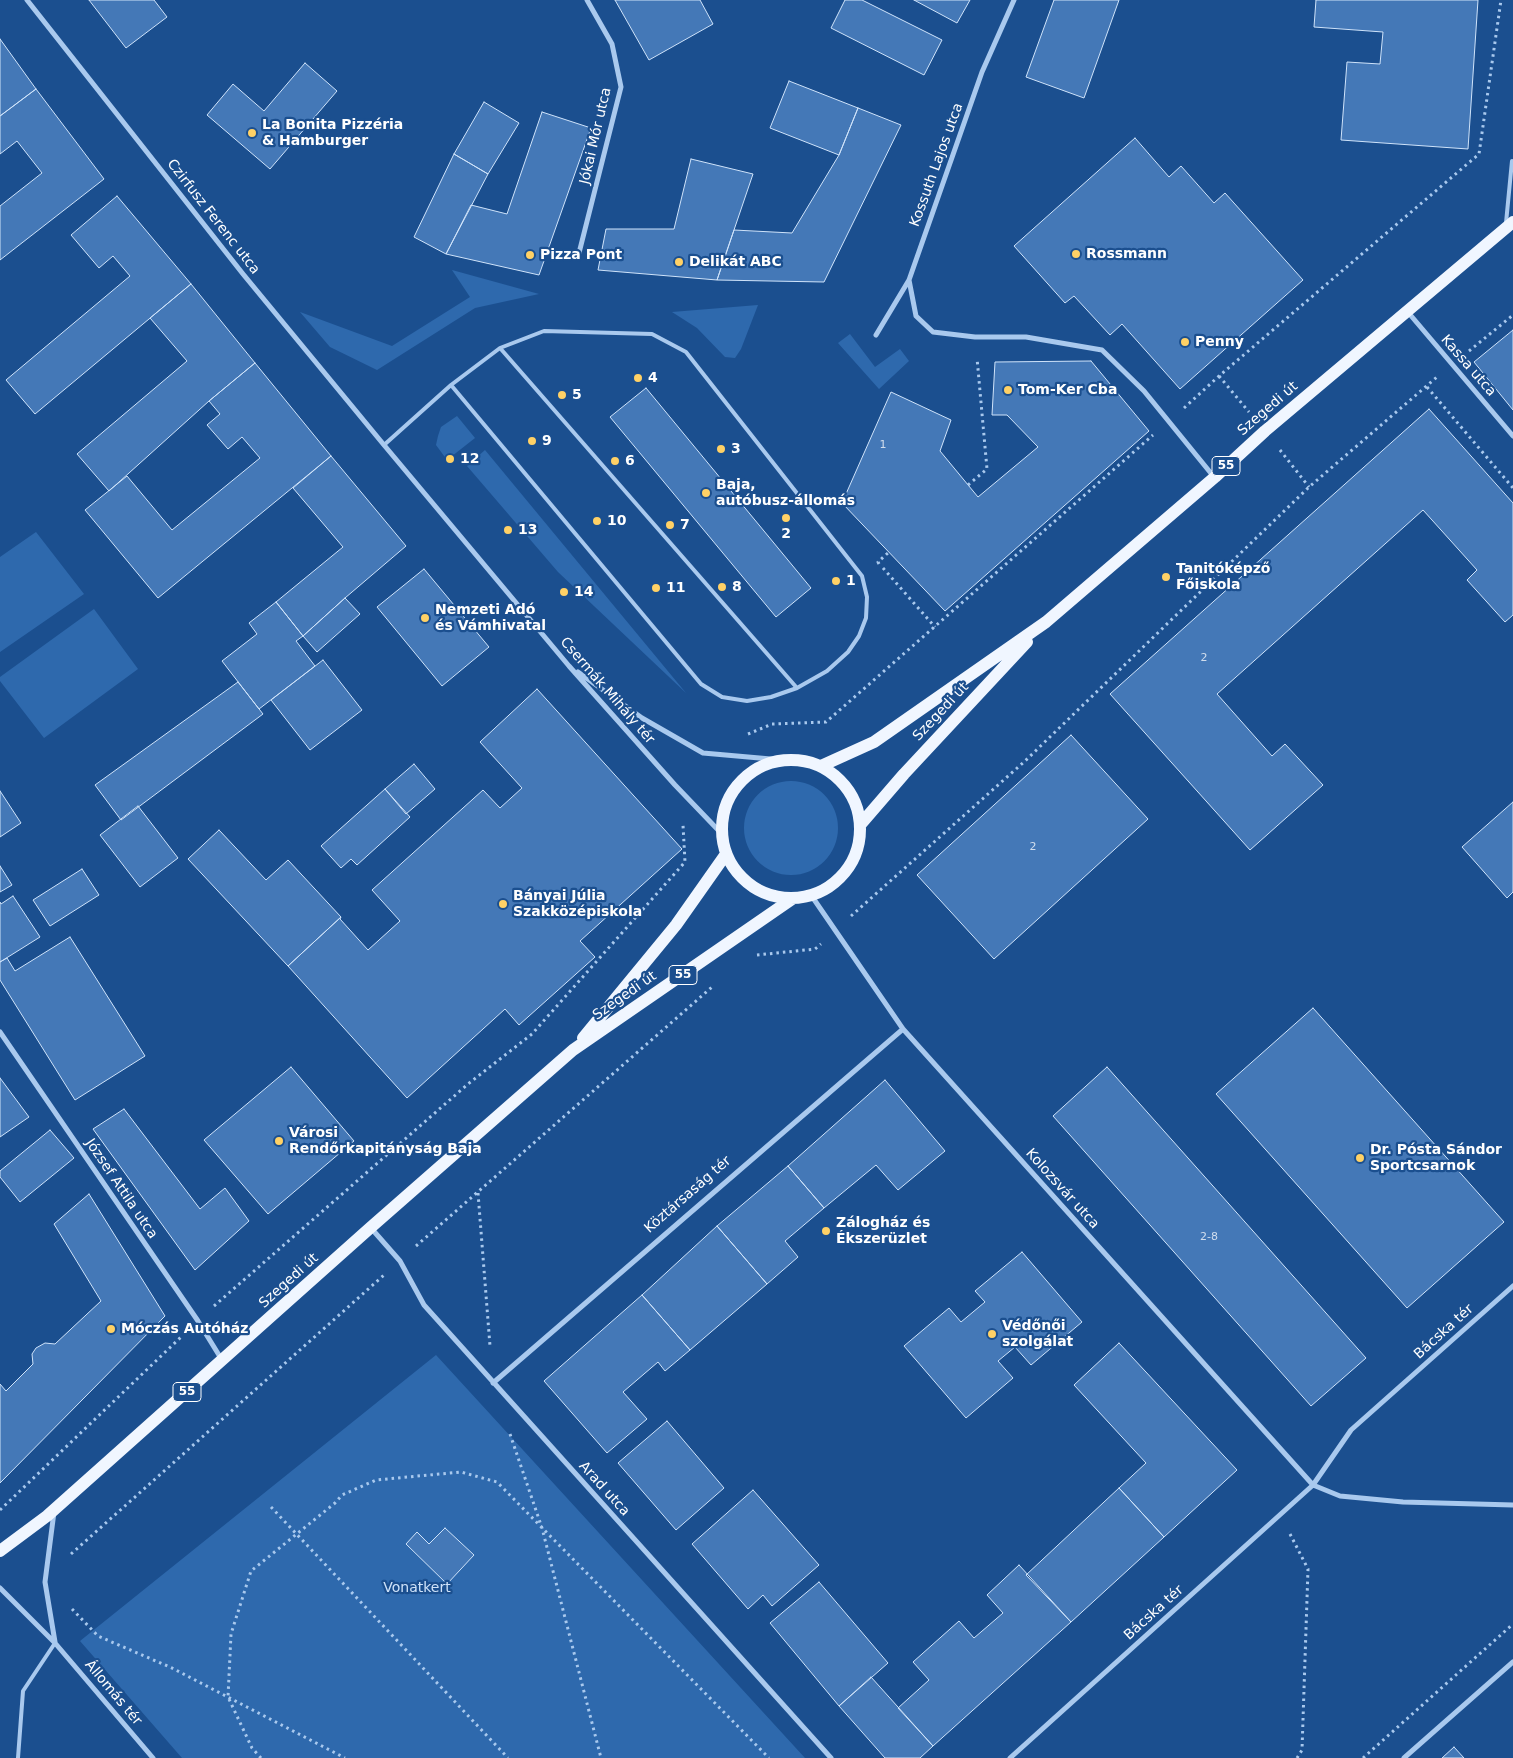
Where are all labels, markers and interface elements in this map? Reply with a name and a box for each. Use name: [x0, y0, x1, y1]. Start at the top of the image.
street label: Jókai Mór utca: [577, 86, 615, 186]
street label: Kossuth Lajos utca: [907, 101, 967, 229]
place label: La Bonita Pizzéria & Hamburger: [262, 117, 403, 150]
marker: La Bonita Pizzéria & Hamburger: [246, 127, 258, 139]
street label: Czirfusz Ferenc utca: [163, 156, 263, 278]
place label: Rossmann: [1086, 246, 1167, 262]
place label: Pizza Pont: [540, 247, 622, 263]
marker: Rossmann: [1070, 248, 1082, 260]
marker: Pizza Pont: [524, 249, 536, 261]
place label: Delikát ABC: [689, 254, 782, 270]
marker: Delikát ABC: [673, 256, 685, 268]
street label: Kassa utca: [1437, 332, 1499, 400]
place label: Penny: [1195, 334, 1244, 350]
marker: Penny: [1179, 336, 1191, 348]
place label: 4: [648, 370, 658, 386]
marker: 4: [632, 372, 644, 384]
street label: Szegedi út: [1235, 378, 1301, 440]
place label: Tom-Ker Cba: [1018, 382, 1117, 398]
marker: Tom-Ker Cba: [1002, 384, 1014, 396]
place label: 5: [572, 387, 582, 403]
marker: 5: [556, 389, 568, 401]
place label: 9: [542, 433, 552, 449]
marker: 9: [526, 435, 538, 447]
house number: 1: [880, 438, 886, 452]
place label: 3: [731, 441, 741, 457]
marker: 3: [715, 443, 727, 455]
place label: 12: [460, 451, 479, 467]
marker: 12: [444, 453, 456, 465]
place label: 6: [625, 453, 635, 469]
marker: 6: [609, 455, 621, 467]
road number: 55: [1212, 456, 1240, 476]
place label: Baja, autóbusz-állomás: [716, 477, 855, 510]
marker: Baja, autóbusz-állomás: [700, 487, 712, 499]
marker: 2: [780, 512, 792, 524]
place label: 10: [607, 513, 626, 529]
marker: 10: [591, 515, 603, 527]
place label: 7: [680, 517, 690, 533]
marker: 7: [664, 519, 676, 531]
place label: 13: [518, 522, 537, 538]
marker: 13: [502, 524, 514, 536]
place label: 2: [781, 526, 791, 542]
place label: Tanitóképző Főiskola: [1176, 561, 1270, 594]
marker: Tanitóképző Főiskola: [1160, 571, 1172, 583]
place label: 1: [846, 573, 856, 589]
marker: 1: [830, 575, 842, 587]
place label: 8: [732, 579, 742, 595]
place label: 11: [666, 580, 685, 596]
marker: 8: [716, 581, 728, 593]
marker: 11: [650, 582, 662, 594]
place label: 14: [574, 584, 593, 600]
marker: 14: [558, 586, 570, 598]
place label: Nemzeti Adó és Vámhivatal: [435, 602, 546, 634]
marker: Nemzeti Adó és Vámhivatal: [419, 612, 431, 624]
street label: Csermák Mihály tér: [556, 634, 658, 748]
house number: 2: [1201, 651, 1207, 665]
street label: Szegedi út: [910, 679, 972, 745]
house number: 2: [1030, 840, 1036, 854]
place label: Bányai Júlia Szakközépiskola: [513, 888, 642, 920]
marker: Bányai Júlia Szakközépiskola: [497, 898, 509, 910]
road number: 55: [669, 966, 697, 984]
street label: Szegedi út: [590, 968, 660, 1024]
place label: Városi Rendőrkapitányság Baja: [289, 1125, 482, 1158]
marker: Városi Rendőrkapitányság Baja: [273, 1135, 285, 1147]
street label: József Attila utca: [81, 1136, 161, 1242]
place label: Dr. Pósta Sándor Sportcsarnok: [1370, 1142, 1502, 1174]
street label: Kolozsvár utca: [1022, 1146, 1102, 1232]
marker: Dr. Pósta Sándor Sportcsarnok: [1354, 1152, 1366, 1164]
street label: Köztársaság tér: [641, 1153, 735, 1237]
place label: Zálogház és Ékszerüzlet: [836, 1215, 930, 1248]
marker: Zálogház és Ékszerüzlet: [820, 1225, 832, 1237]
house number: 2-8: [1200, 1230, 1218, 1244]
street label: Szegedi út: [256, 1250, 322, 1312]
street label: Bácska tér: [1411, 1301, 1477, 1363]
place label: Védőnői szolgálat: [1002, 1318, 1073, 1350]
place label: Móczás Autóház: [121, 1321, 248, 1337]
marker: Móczás Autóház: [105, 1323, 117, 1335]
marker: Védőnői szolgálat: [986, 1328, 998, 1340]
road number: 55: [173, 1382, 201, 1401]
street label: Arad utca: [575, 1458, 633, 1520]
park label: Vonatkert: [383, 1580, 451, 1596]
street label: Bácska tér: [1121, 1582, 1187, 1644]
street label: Állomás tér: [81, 1657, 145, 1729]

